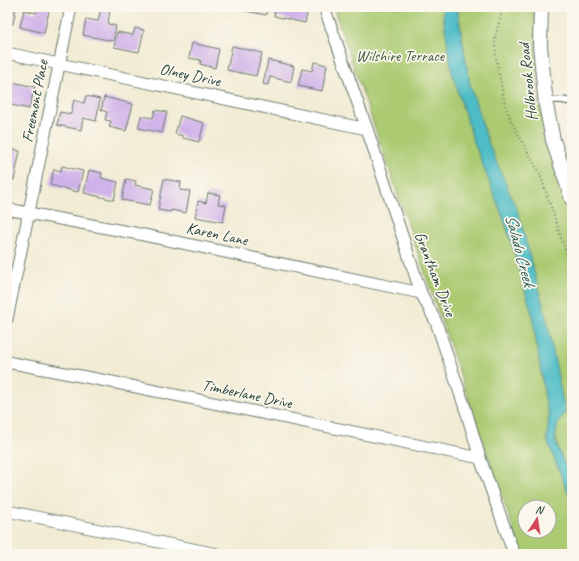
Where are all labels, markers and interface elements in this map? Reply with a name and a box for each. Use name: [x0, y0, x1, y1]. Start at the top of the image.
street label: Holbrook Road: [514, 40, 542, 122]
park label: Wilshire Terrace: [356, 46, 446, 66]
street label: Freemont Place: [17, 56, 53, 144]
street label: Olney Drive: [158, 59, 224, 92]
water label: Salado Creek: [500, 212, 540, 291]
street label: Karen Lane: [185, 218, 251, 251]
street label: Grantham Drive: [410, 229, 461, 321]
street label: Timberlane Drive: [200, 375, 295, 414]
north arrow: [517, 499, 557, 539]
text: N: [534, 502, 546, 517]

